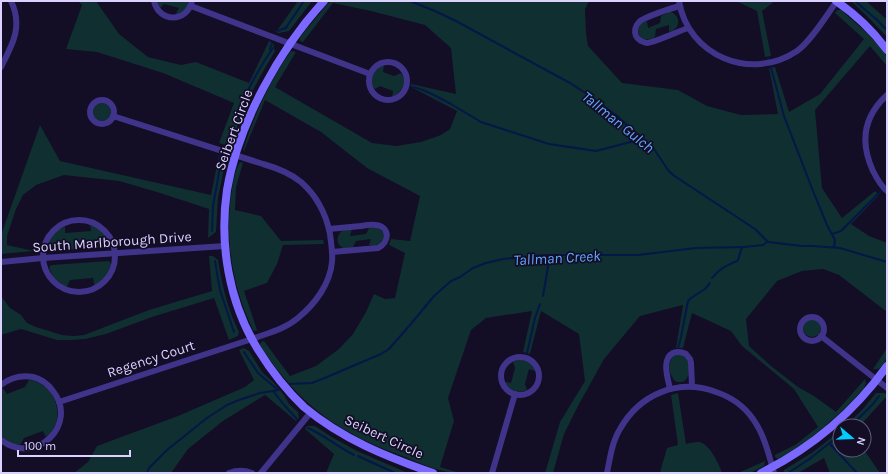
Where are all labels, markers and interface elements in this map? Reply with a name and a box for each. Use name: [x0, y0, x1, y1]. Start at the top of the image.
street label: Seibert Circle: [211, 87, 257, 173]
water label: Tallman Gulch: [578, 87, 658, 157]
street label: South Marlborough Drive: [32, 228, 192, 256]
water label: Tallman Creek: [513, 247, 601, 269]
street label: Regency Court: [105, 337, 197, 381]
street label: Seibert Circle: [342, 411, 426, 463]
north arrow: [832, 418, 872, 458]
scale bar: [18, 432, 130, 458]
text: N: [854, 435, 868, 447]
text: 100 m: [24, 439, 56, 453]

